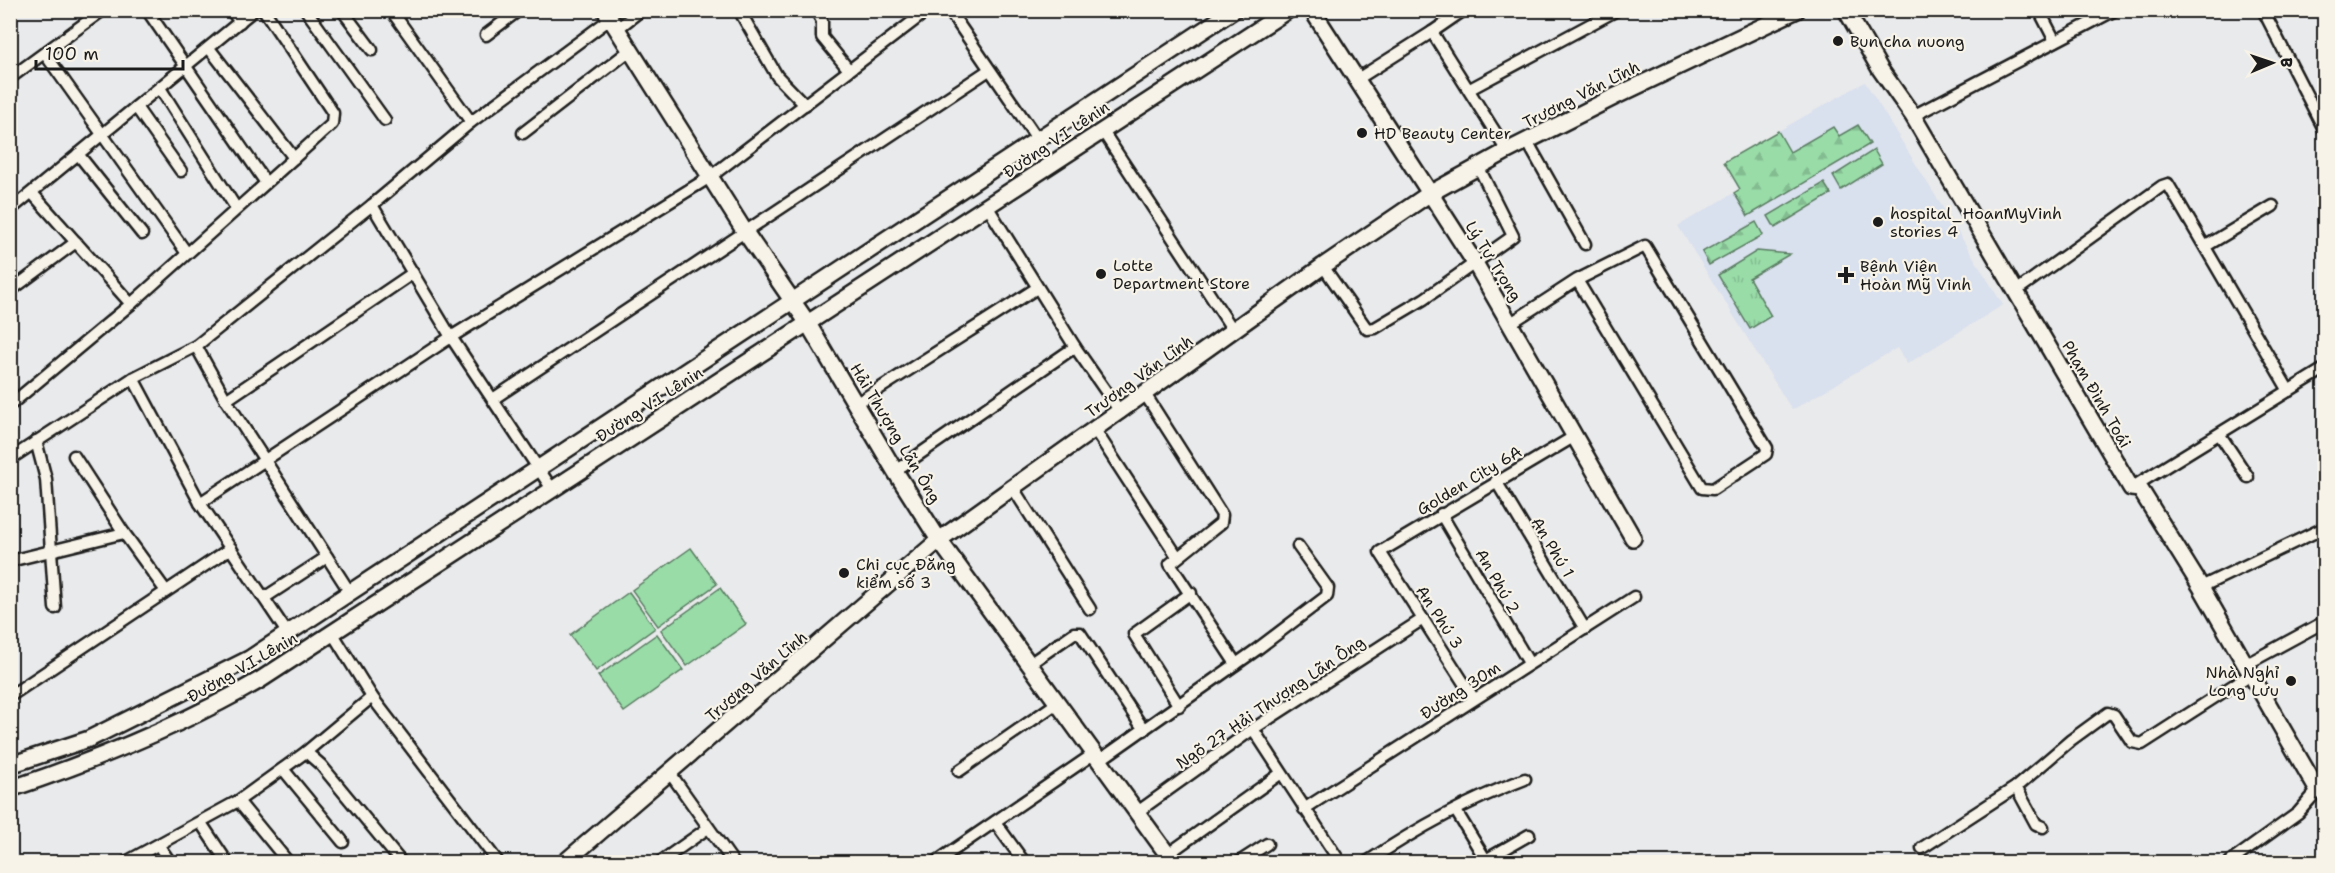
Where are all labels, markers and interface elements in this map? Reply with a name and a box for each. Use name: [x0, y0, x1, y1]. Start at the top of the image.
place label: Bun cha nuong: [1850, 31, 1965, 52]
scale bar: [36, 33, 183, 71]
north arrow: [2242, 33, 2302, 93]
marker: Bun cha nuong: [1831, 34, 1845, 48]
text: 100 m: [45, 42, 99, 66]
street label: Trương Văn Lĩnh: [1519, 56, 1643, 133]
text: B: [2276, 57, 2297, 68]
street label: Đường V.I Lênin: [999, 96, 1114, 183]
place label: HD Beauty Center: [1374, 123, 1511, 144]
marker: HD Beauty Center: [1355, 126, 1369, 140]
place label: hospital_HoanMyVinh stories 4: [1890, 203, 2062, 242]
marker: hospital_HoanMyVinh stories 4: [1871, 215, 1885, 229]
street label: Lý Tự Trọng: [1461, 217, 1527, 306]
place label: Lotte Department Store: [1113, 255, 1250, 294]
place label: Bệnh Viện Hoàn Mỹ Vinh: [1860, 256, 1971, 295]
marker: Bệnh Viện Hoàn Mỹ Vinh: [1837, 266, 1855, 284]
marker: Lotte Department Store: [1094, 267, 1108, 281]
street label: Trương Văn Lĩnh: [1081, 330, 1197, 423]
street label: Phạm Đình Toái: [2057, 337, 2136, 452]
street label: Hải Thượng Lãn Ông: [845, 359, 946, 507]
street label: Đường V.I Lênin: [592, 362, 707, 447]
street label: Golden City 6A: [1413, 441, 1525, 520]
street label: An Phú 1: [1526, 513, 1579, 581]
street label: An Phú 2: [1471, 545, 1525, 617]
place label: Chi cục Đăng kiểm số 3: [856, 554, 956, 593]
marker: Chi cục Đăng kiểm số 3: [837, 566, 851, 580]
street label: An Phú 3: [1411, 582, 1468, 653]
street label: Trương Văn Lĩnh: [701, 626, 812, 726]
street label: Đường V.I Lênin: [183, 627, 301, 707]
street label: Ngõ 27 Hải Thượng Lãn Ông: [1172, 631, 1369, 774]
street label: Đường 30m: [1416, 657, 1504, 724]
place label: Nhà Nghỉ Long Lưu: [2206, 662, 2279, 701]
marker: Nhà Nghỉ Long Lưu: [2284, 674, 2298, 688]

